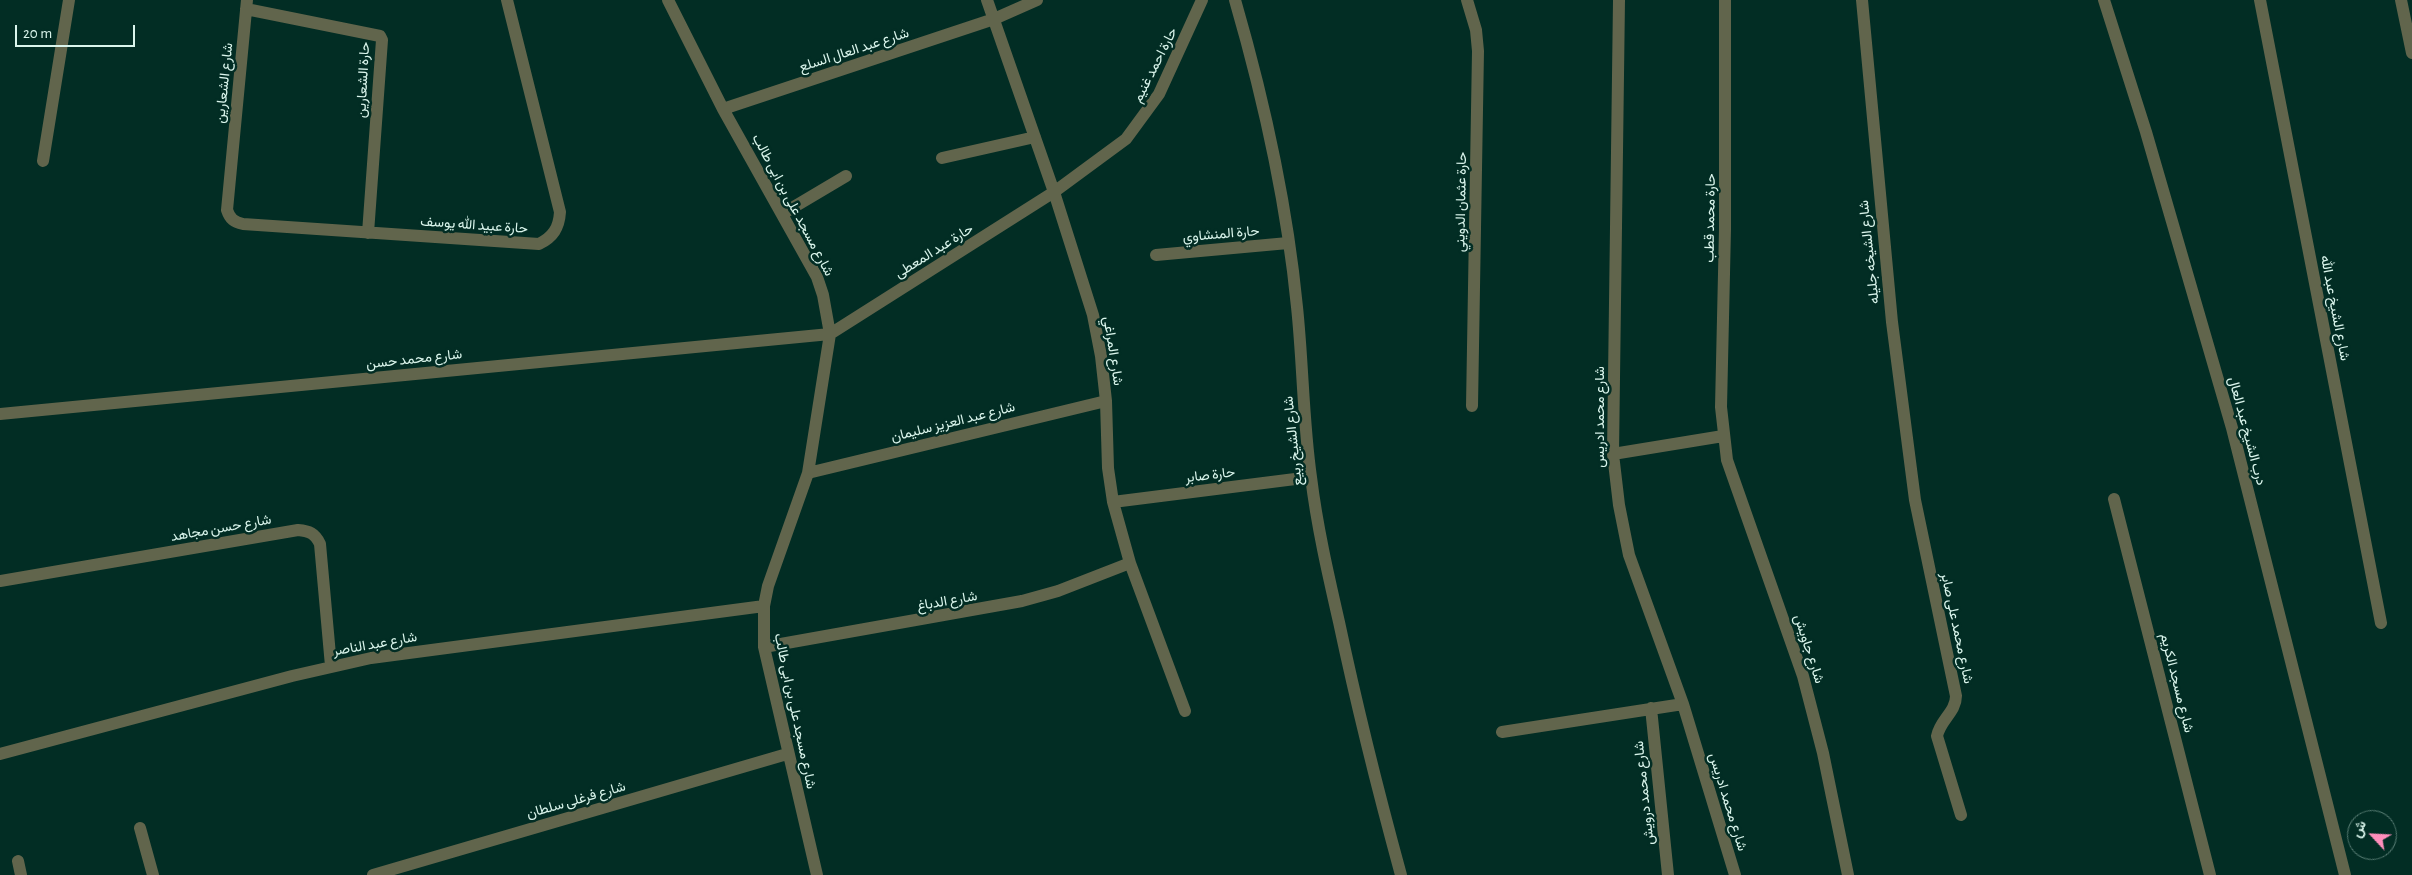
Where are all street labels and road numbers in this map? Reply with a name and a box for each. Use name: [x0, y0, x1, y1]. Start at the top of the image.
street label: شارع عبد العال السلع: [797, 24, 911, 76]
street label: حارة احمد غنيم: [1129, 25, 1181, 105]
street label: شارع الشعارين: [211, 42, 237, 124]
street label: حارة الشعارين: [353, 42, 373, 118]
street label: شارع مسجد على بن ابى طالب: [748, 131, 838, 279]
street label: حارة عثمان الدويني: [1452, 152, 1470, 252]
street label: حارة محمد قطب: [1701, 173, 1719, 263]
street label: شارع الشيخه جليله: [1855, 199, 1883, 305]
street label: حارة عبيد الله يوسف: [420, 213, 528, 237]
street label: حارة عبد المعطى: [892, 220, 976, 282]
street label: حارة المنشاوي: [1182, 222, 1260, 246]
street label: شارع الشيخ عبد الله: [2317, 254, 2353, 362]
street label: شارع المراغي: [1099, 315, 1127, 387]
street label: شارع محمد حسن: [365, 346, 463, 372]
street label: شارع محمد ادريس: [1592, 366, 1608, 468]
street label: درب الشيخ عبد العال: [2224, 375, 2270, 487]
street label: شارع الشيخ ربيع: [1280, 395, 1306, 487]
street label: شارع عبد العزيز سليمان: [889, 398, 1017, 446]
street label: حارة صابر: [1184, 464, 1236, 486]
street label: شارع حسن مجاهد: [169, 511, 273, 545]
street label: شارع محمد على صابر: [1937, 571, 1977, 685]
street label: شارع الدباغ: [915, 587, 979, 615]
street label: شارع جاويش: [1790, 612, 1828, 686]
street label: شارع عبد الناصر: [332, 628, 418, 660]
street label: شارع مسجد الكريم: [2156, 631, 2198, 735]
street label: شارع مسجد على بن ابى طالب: [770, 632, 820, 790]
street label: شارع محمد درويش: [1630, 740, 1658, 846]
street label: شارع محمد ادريس: [1705, 751, 1751, 853]
street label: شارع فرغلى سلطان: [524, 778, 628, 822]

